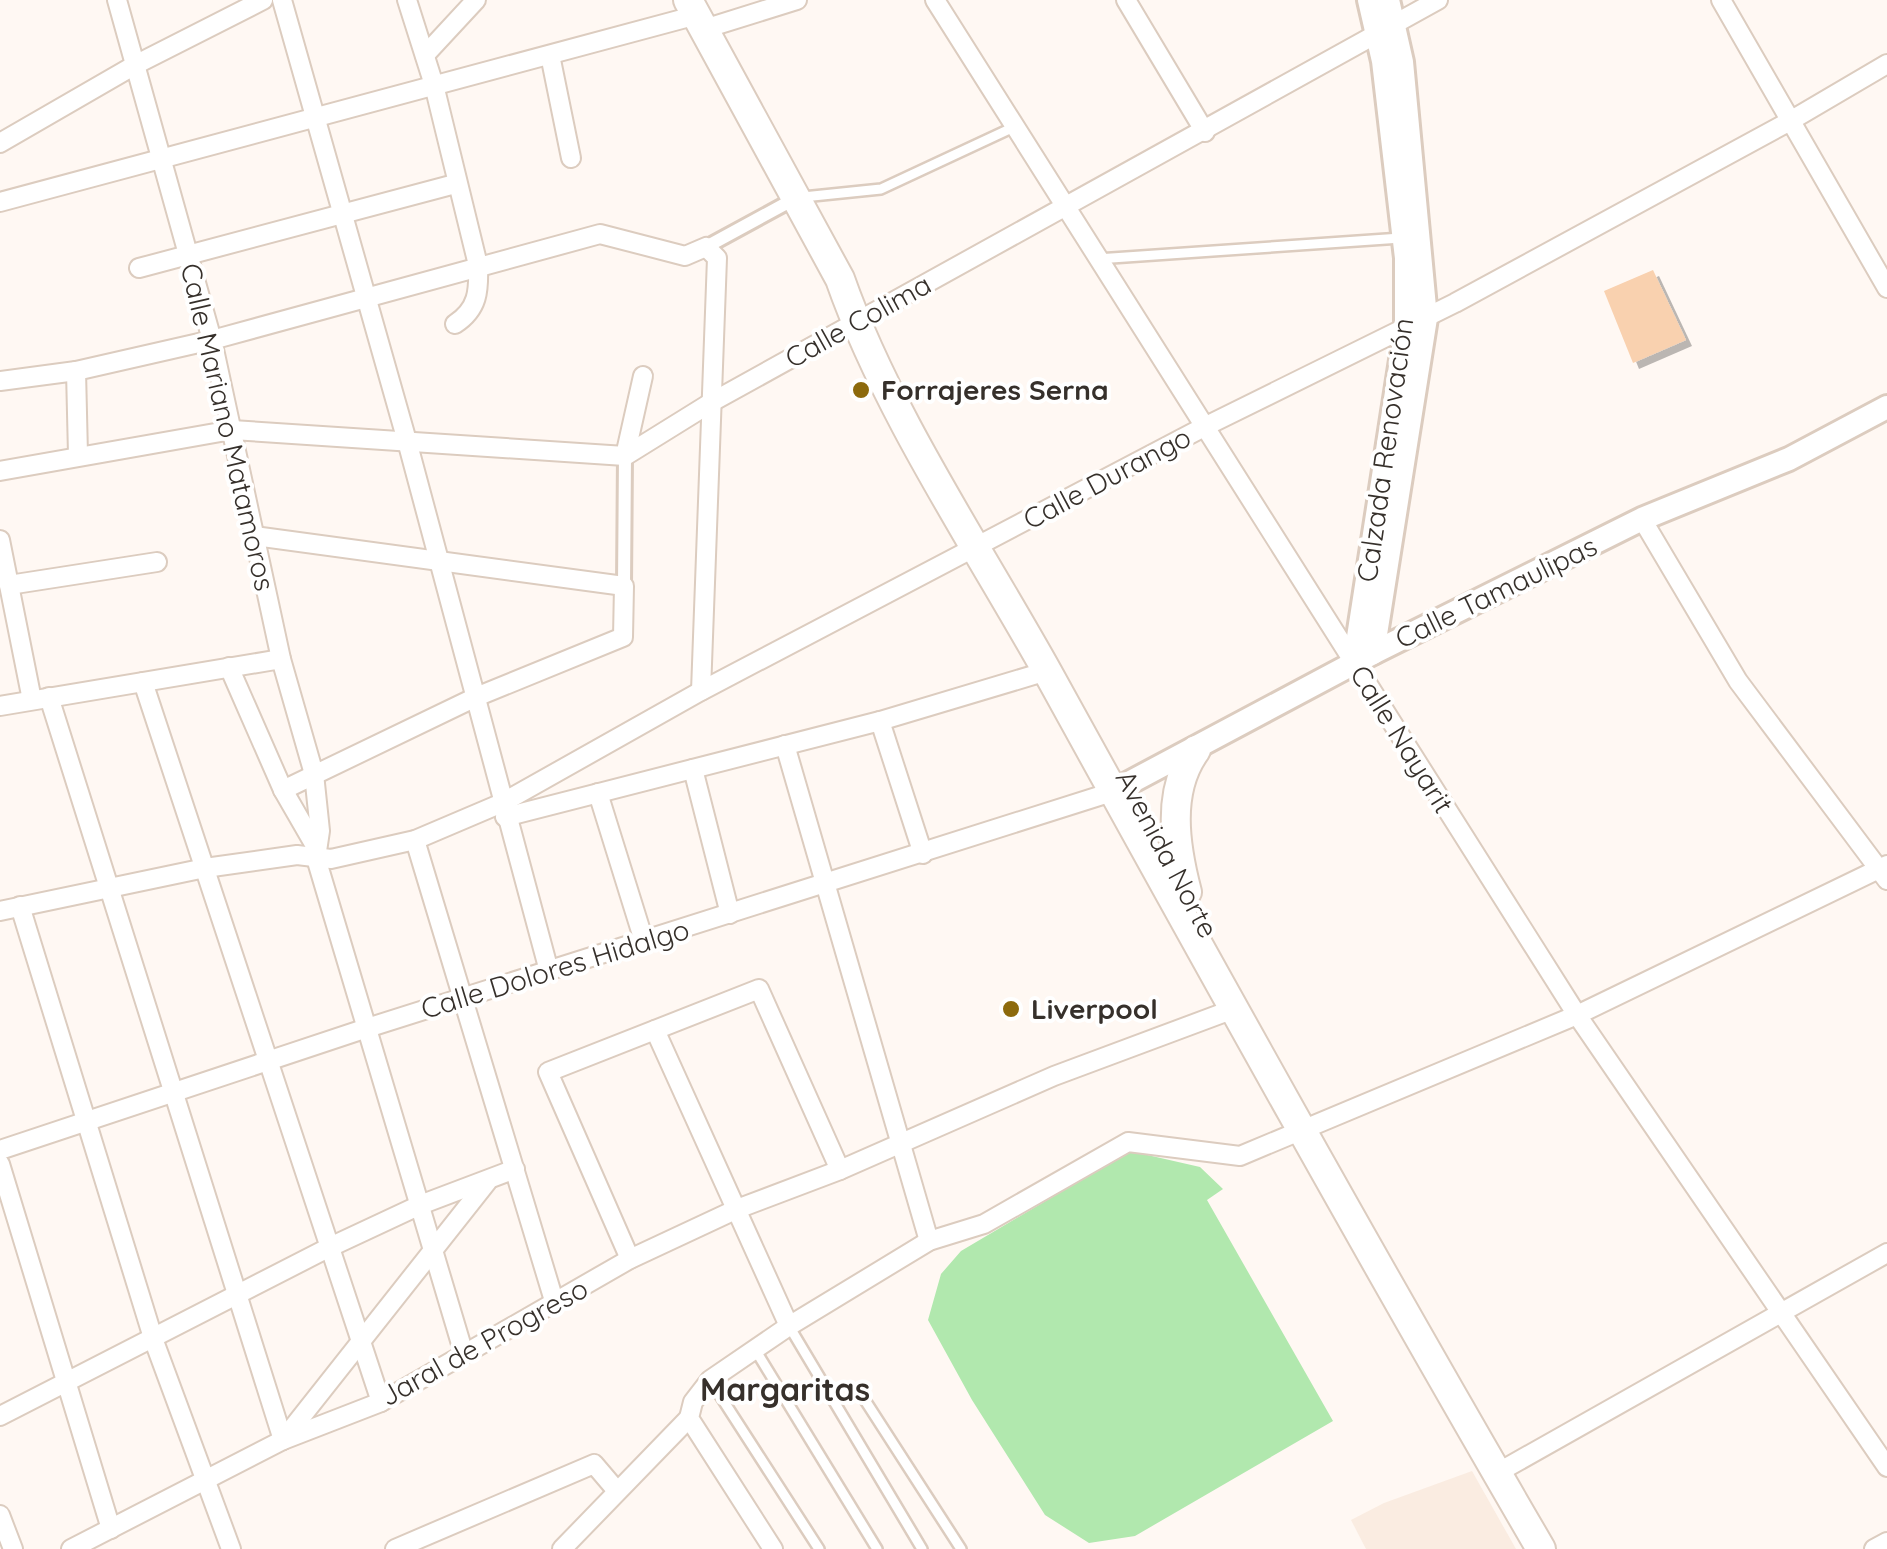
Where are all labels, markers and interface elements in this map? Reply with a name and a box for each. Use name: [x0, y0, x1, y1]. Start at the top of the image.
street label: Calle Mariano Matamoros: [174, 260, 283, 594]
street label: Calle Colima: [779, 266, 937, 375]
street label: Calzada Renovación: [1349, 316, 1420, 584]
place label: Forrajeres Serna: [881, 372, 1109, 407]
marker: Forrajeres Serna: [850, 379, 872, 401]
street label: Calle Durango: [1017, 419, 1197, 536]
street label: Calle Tamaulipas: [1389, 528, 1602, 656]
street label: Calle Nayarit: [1343, 658, 1462, 819]
street label: Avenida Norte: [1109, 764, 1226, 944]
street label: Calle Dolores Hidalgo: [417, 911, 693, 1026]
place label: Liverpool: [1031, 991, 1158, 1026]
marker: Liverpool: [1000, 998, 1022, 1020]
street label: Jaral de Progreso: [374, 1270, 594, 1413]
district label: Margaritas: [700, 1369, 870, 1409]

